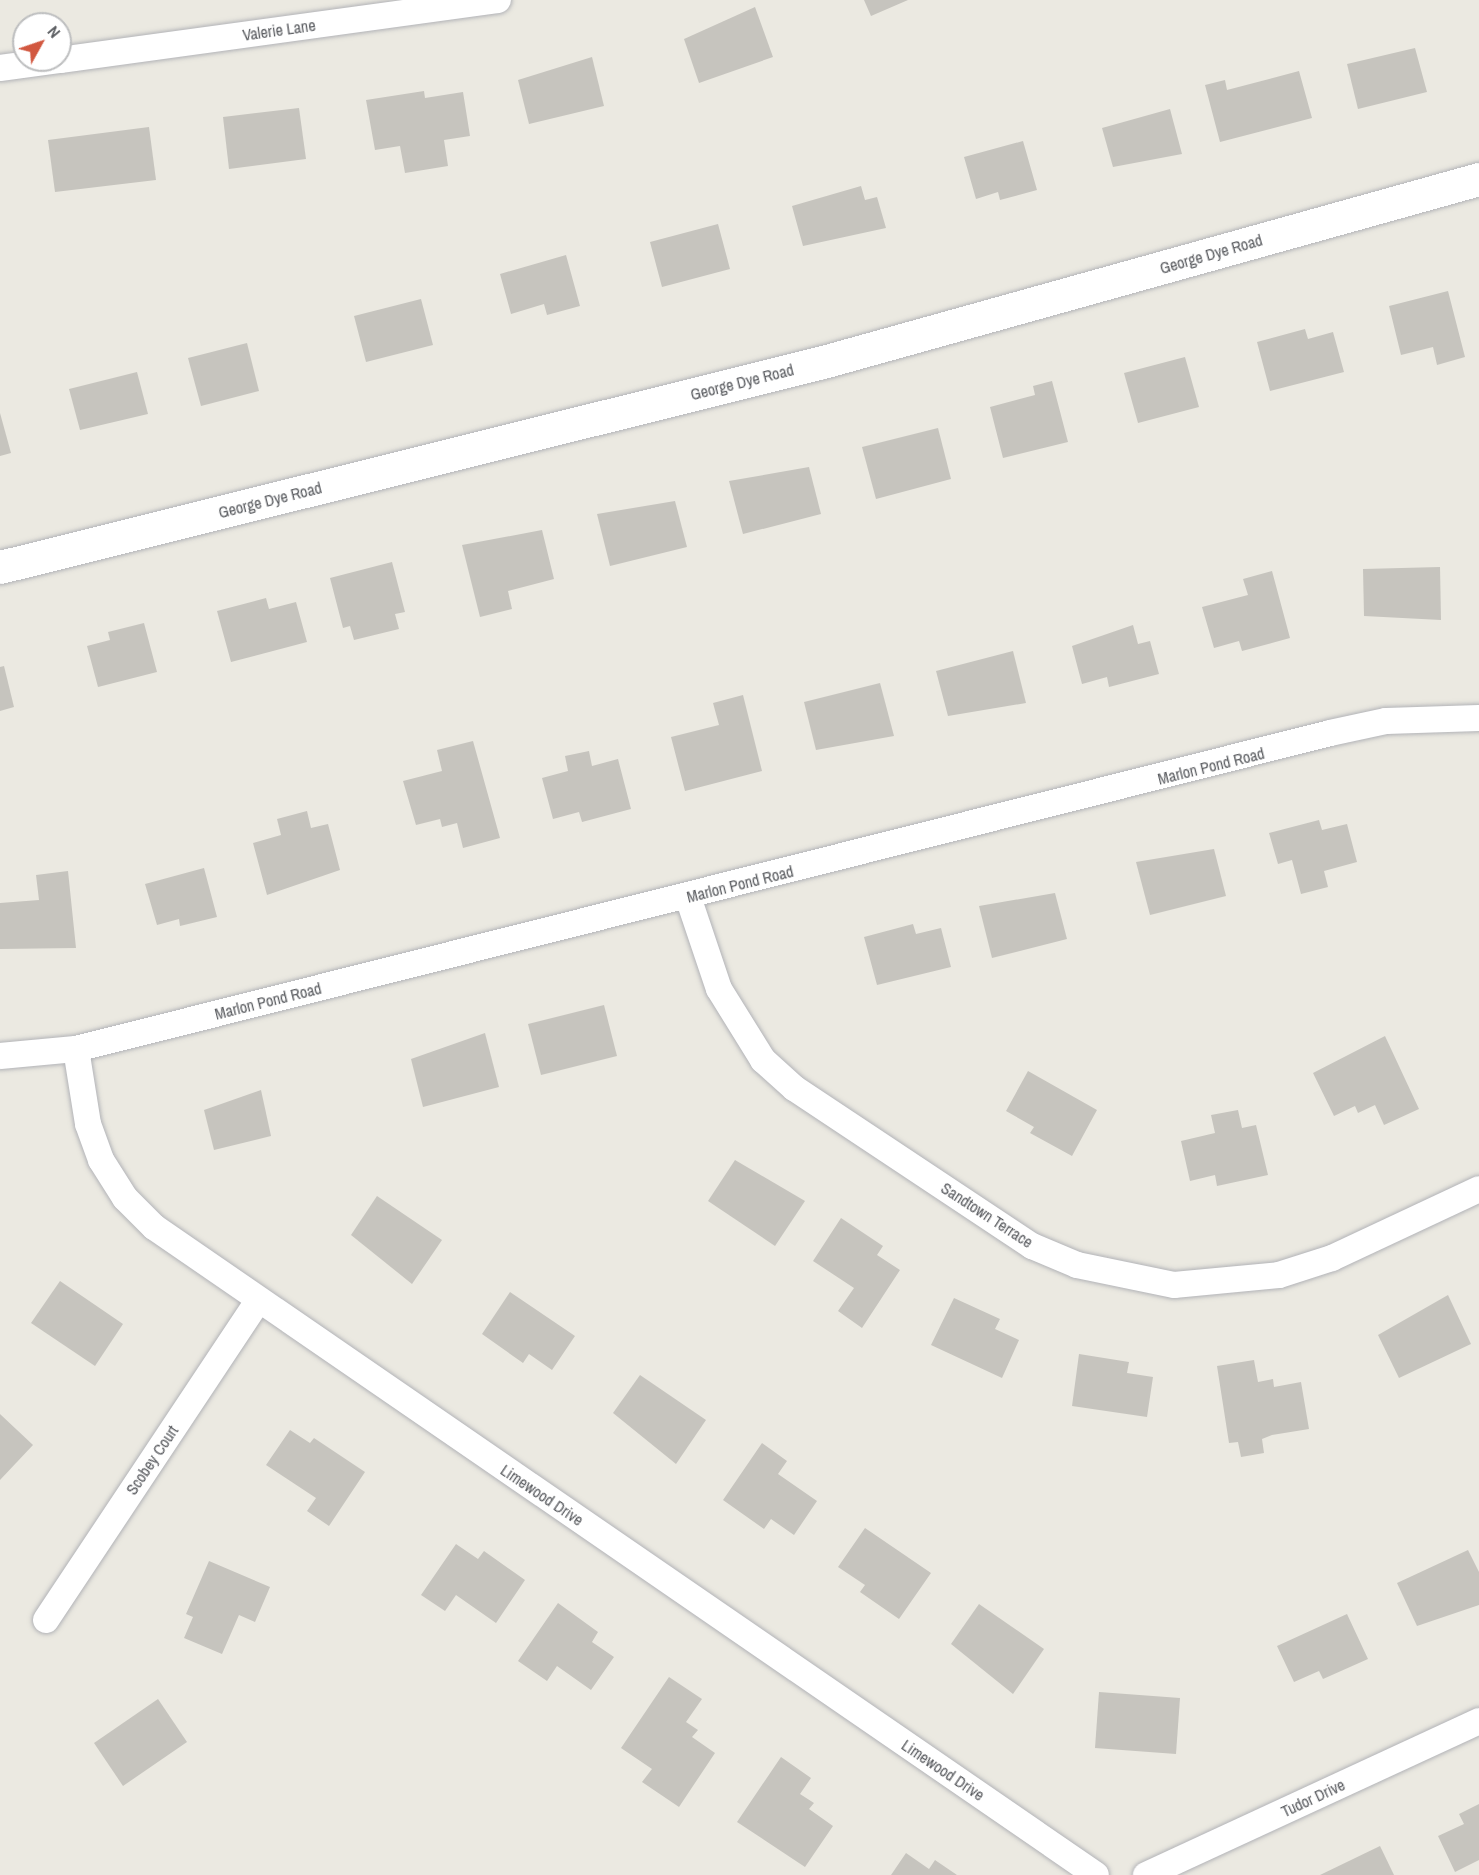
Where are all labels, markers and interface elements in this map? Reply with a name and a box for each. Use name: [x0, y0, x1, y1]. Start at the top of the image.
north arrow: [12, 12, 72, 72]
street label: Valerie Lane: [241, 15, 317, 45]
text: N: [43, 21, 66, 42]
street label: George Dye Road: [1158, 230, 1264, 278]
street label: George Dye Road: [688, 360, 796, 404]
street label: George Dye Road: [216, 478, 324, 522]
street label: Marlon Pond Road: [1156, 743, 1266, 789]
street label: Marlon Pond Road: [685, 861, 795, 907]
street label: Marlon Pond Road: [213, 978, 323, 1024]
street label: Sandtown Terrace: [937, 1178, 1037, 1252]
street label: Scobey Court: [122, 1422, 182, 1498]
street label: Limewood Drive: [497, 1460, 587, 1530]
street label: Limewood Drive: [898, 1735, 988, 1805]
street label: Tudor Drive: [1278, 1775, 1348, 1821]

